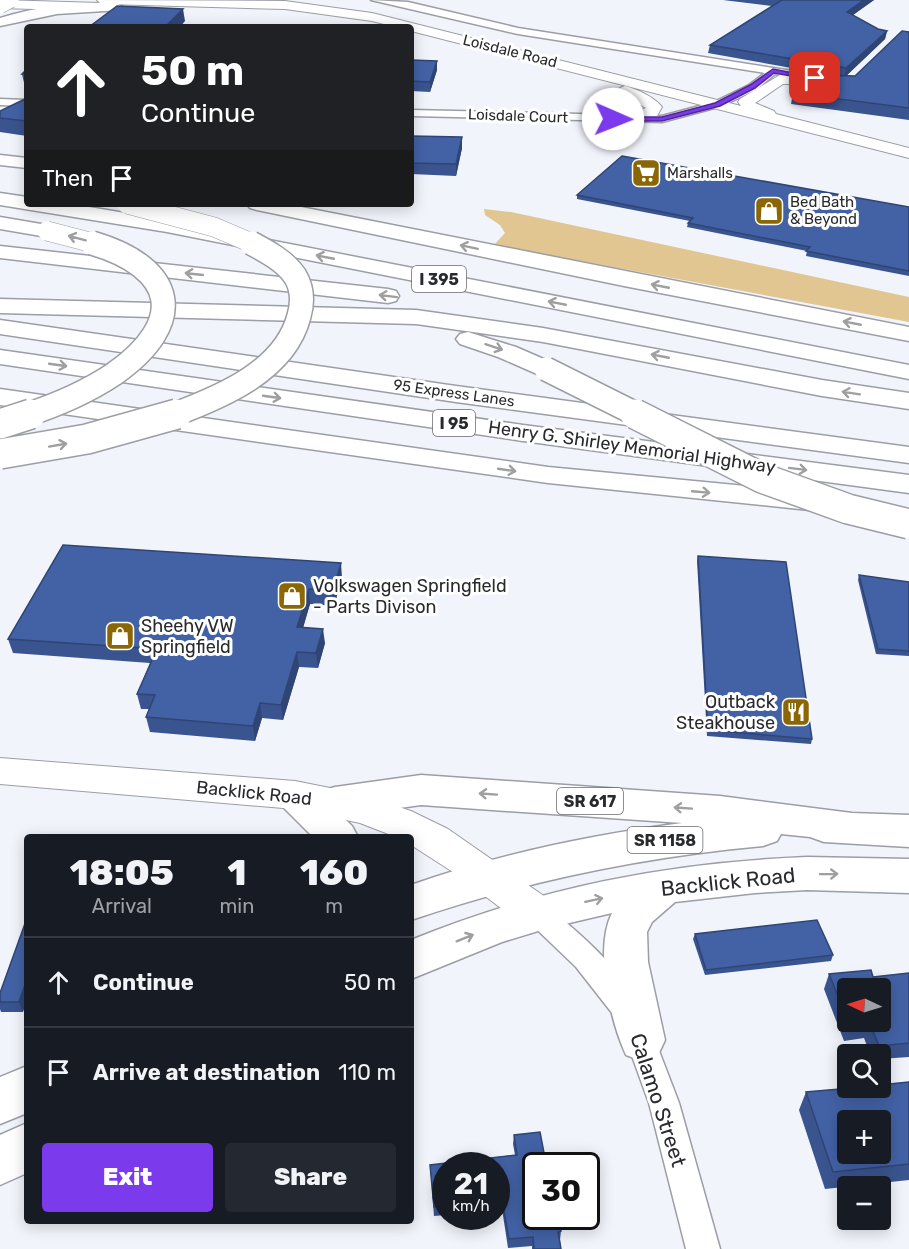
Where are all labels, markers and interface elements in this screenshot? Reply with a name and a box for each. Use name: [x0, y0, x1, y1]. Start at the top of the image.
street label: Loisdale Road: [461, 31, 559, 71]
text: 50 m: [141, 46, 244, 96]
icon: ahead: [42, 48, 120, 126]
pin: [789, 52, 840, 103]
icon: arrive: [798, 61, 831, 94]
position arrow: [581, 87, 645, 151]
text: Continue: [141, 97, 255, 129]
street label: Loisdale Court: [468, 105, 569, 127]
supermarket icon: Marshalls: [630, 157, 662, 189]
icon: arrive: [105, 162, 138, 195]
place label: Marshalls: [667, 164, 733, 182]
text: Then: [42, 165, 93, 192]
place label: Bed Bath & Beyond: [790, 193, 857, 228]
shop icon: Bed Bath & Beyond: [753, 195, 785, 227]
one-way arrow: [67, 232, 86, 244]
one-way arrow: [460, 241, 479, 252]
one-way arrow: [315, 251, 335, 262]
road number: I 395: [412, 266, 466, 292]
one-way arrow: [185, 268, 205, 279]
one-way arrow: [651, 280, 670, 291]
one-way arrow: [378, 290, 398, 301]
one-way arrow: [548, 297, 567, 308]
one-way arrow: [842, 317, 862, 328]
one-way arrow: [484, 342, 503, 353]
one-way arrow: [650, 350, 670, 361]
one-way arrow: [47, 360, 67, 371]
street label: 95 Express Lanes: [392, 376, 516, 410]
one-way arrow: [842, 387, 862, 398]
one-way arrow: [261, 391, 281, 402]
road number: I 95: [433, 410, 475, 436]
street label: Henry G. Shirley Memorial Highway: [487, 416, 777, 478]
one-way arrow: [47, 439, 67, 450]
one-way arrow: [497, 464, 517, 475]
one-way arrow: [787, 464, 807, 475]
one-way arrow: [691, 487, 711, 498]
place label: Volkswagen Springfield - Parts Divison: [313, 575, 507, 618]
shop icon: Volkswagen Springfield - Parts Divison: [276, 580, 308, 612]
place label: Sheehy VW Springfield: [141, 615, 234, 658]
shop icon: Sheehy VW Springfield: [104, 620, 136, 652]
place label: Outback Steakhouse: [676, 691, 776, 734]
restaurant icon: Outback Steakhouse: [780, 696, 812, 728]
street label: Backlick Road: [195, 776, 313, 810]
one-way arrow: [479, 788, 499, 799]
road number: SR 617: [557, 788, 623, 814]
one-way arrow: [673, 802, 693, 813]
road number: SR 1158: [628, 827, 702, 853]
text: 18:05: [70, 851, 174, 894]
text: 1: [227, 851, 246, 894]
text: 160: [300, 851, 368, 894]
street label: Backlick Road: [659, 862, 797, 901]
one-way arrow: [818, 868, 838, 879]
one-way arrow: [584, 893, 603, 905]
text: Arrival: [92, 894, 152, 918]
text: min: [220, 894, 254, 918]
text: m: [325, 894, 343, 918]
one-way arrow: [455, 932, 474, 943]
icon: ahead: [42, 966, 75, 999]
text: Continue: [93, 969, 194, 996]
text: 50 m: [344, 969, 396, 996]
north arrow: [837, 978, 891, 1032]
map controls: [837, 978, 891, 1230]
street label: Calamo Street: [625, 1030, 692, 1170]
button: search: [837, 1044, 891, 1098]
icon: arrive: [42, 1056, 75, 1089]
text: Arrive at destination: [93, 1059, 320, 1086]
text: 110 m: [338, 1059, 396, 1086]
button: +: [837, 1110, 891, 1164]
button: Exit: [42, 1143, 213, 1212]
button: Share: [225, 1143, 396, 1212]
speed limit sign: 30: [522, 1152, 600, 1230]
text: 21: [454, 1166, 488, 1202]
button: −: [837, 1176, 891, 1230]
text: km/h: [452, 1197, 490, 1215]

